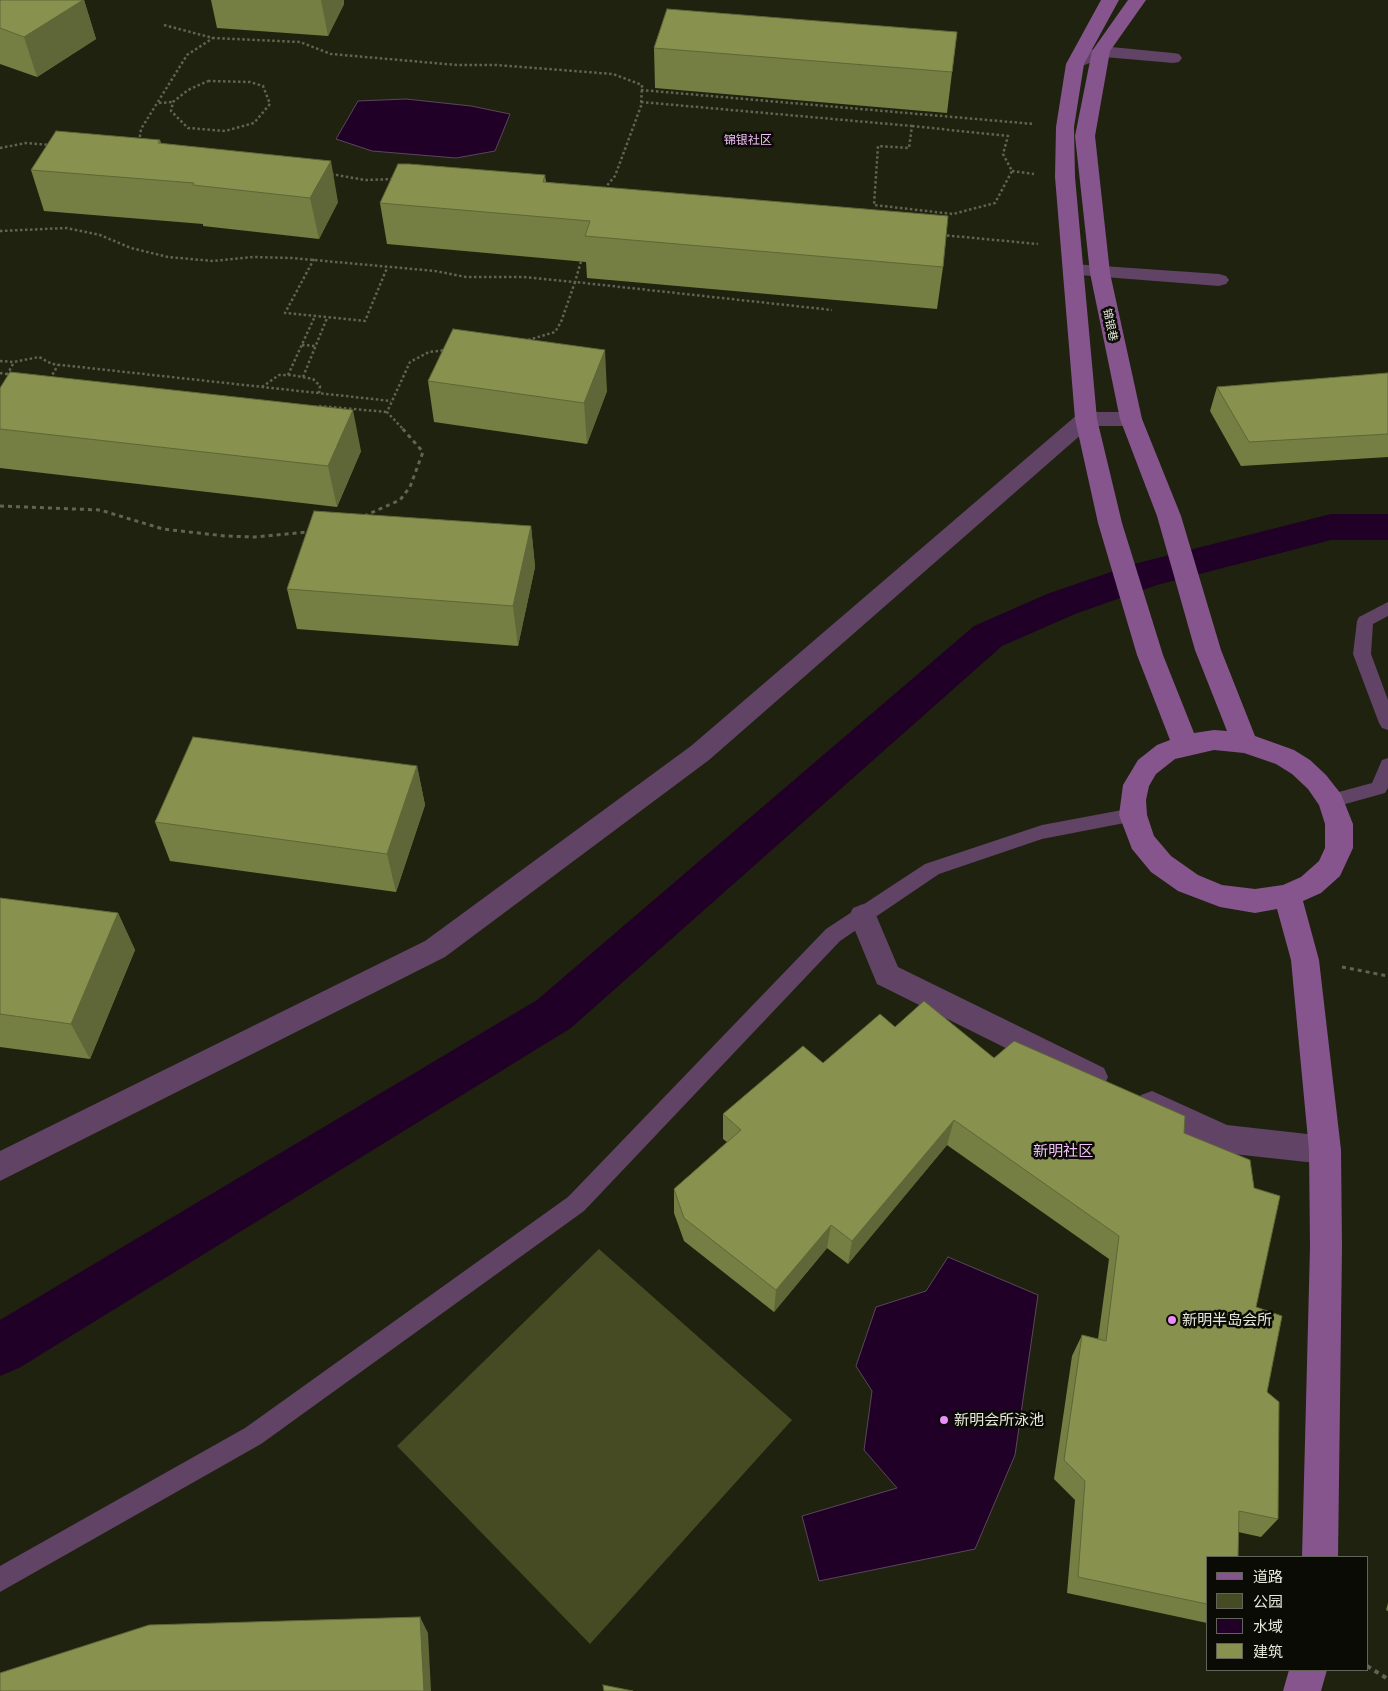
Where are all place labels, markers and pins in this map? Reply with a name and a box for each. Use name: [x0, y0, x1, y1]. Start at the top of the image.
place label: 新明半岛会所: [1182, 1311, 1272, 1329]
marker: 新明半岛会所: [1166, 1314, 1178, 1326]
place label: 新明会所泳池: [954, 1411, 1044, 1429]
marker: 新明会所泳池: [938, 1414, 950, 1426]

